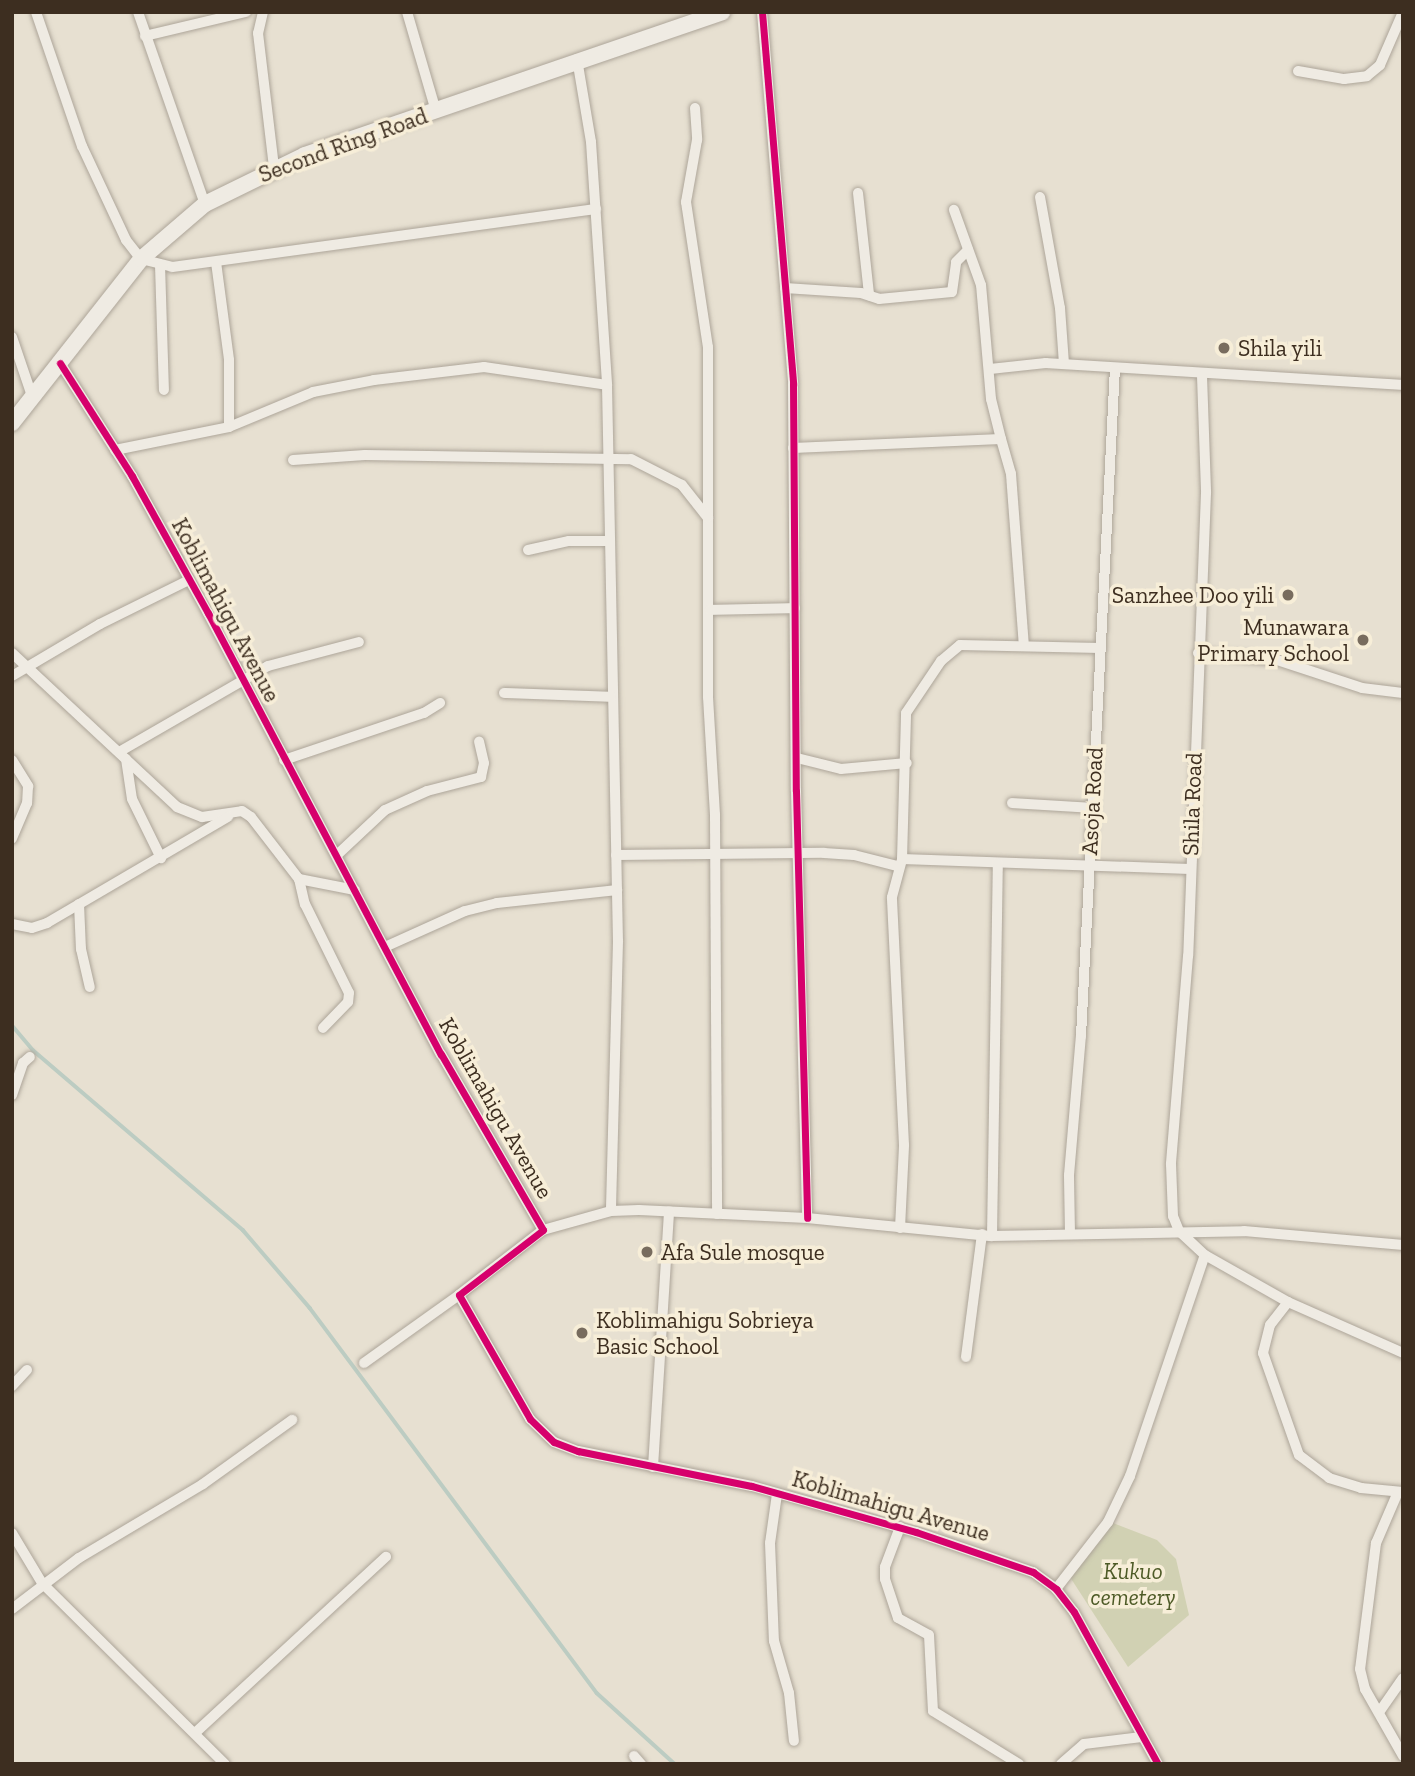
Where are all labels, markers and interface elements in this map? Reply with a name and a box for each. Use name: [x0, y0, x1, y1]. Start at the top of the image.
street label: Second Ring Road: [255, 102, 431, 188]
place label: Shila yili: [1238, 334, 1323, 362]
marker: Shila yili: [1216, 340, 1232, 356]
street label: Koblimahigu Avenue: [166, 513, 286, 707]
place label: Sanzhee Doo yili: [1111, 581, 1274, 609]
marker: Sanzhee Doo yili: [1280, 587, 1296, 603]
place label: Munawara Primary School: [1197, 613, 1349, 667]
marker: Munawara Primary School: [1355, 632, 1371, 648]
street label: Asoja Road: [1075, 746, 1109, 856]
street label: Shila Road: [1176, 752, 1208, 856]
street label: Koblimahigu Avenue: [433, 1012, 559, 1204]
place label: Afa Sule mosque: [661, 1238, 825, 1266]
marker: Afa Sule mosque: [639, 1244, 655, 1260]
place label: Koblimahigu Sobrieya Basic School: [596, 1306, 814, 1360]
marker: Koblimahigu Sobrieya Basic School: [574, 1325, 590, 1341]
street label: Koblimahigu Avenue: [789, 1465, 993, 1547]
park label: Kukuo cemetery: [1091, 1557, 1175, 1611]

